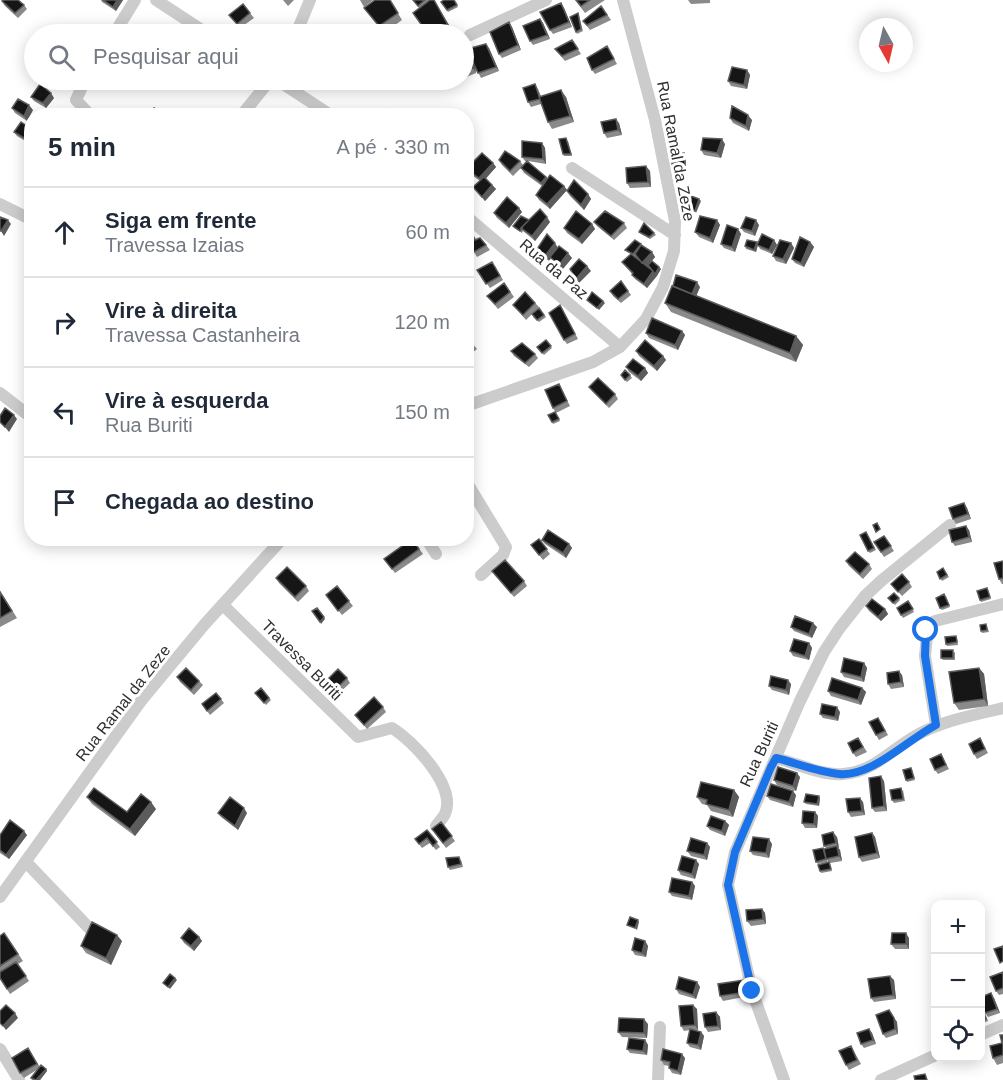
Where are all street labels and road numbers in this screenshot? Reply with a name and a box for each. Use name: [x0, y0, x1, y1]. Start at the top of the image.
street label: Rua Ramal da Zeze: [654, 80, 698, 223]
street label: Rua da Paz: [517, 236, 591, 302]
street label: Travessa Buriti: [258, 616, 346, 704]
street label: Rua Ramal da Zeze: [72, 642, 174, 764]
street label: Rua Buriti: [736, 719, 782, 789]

